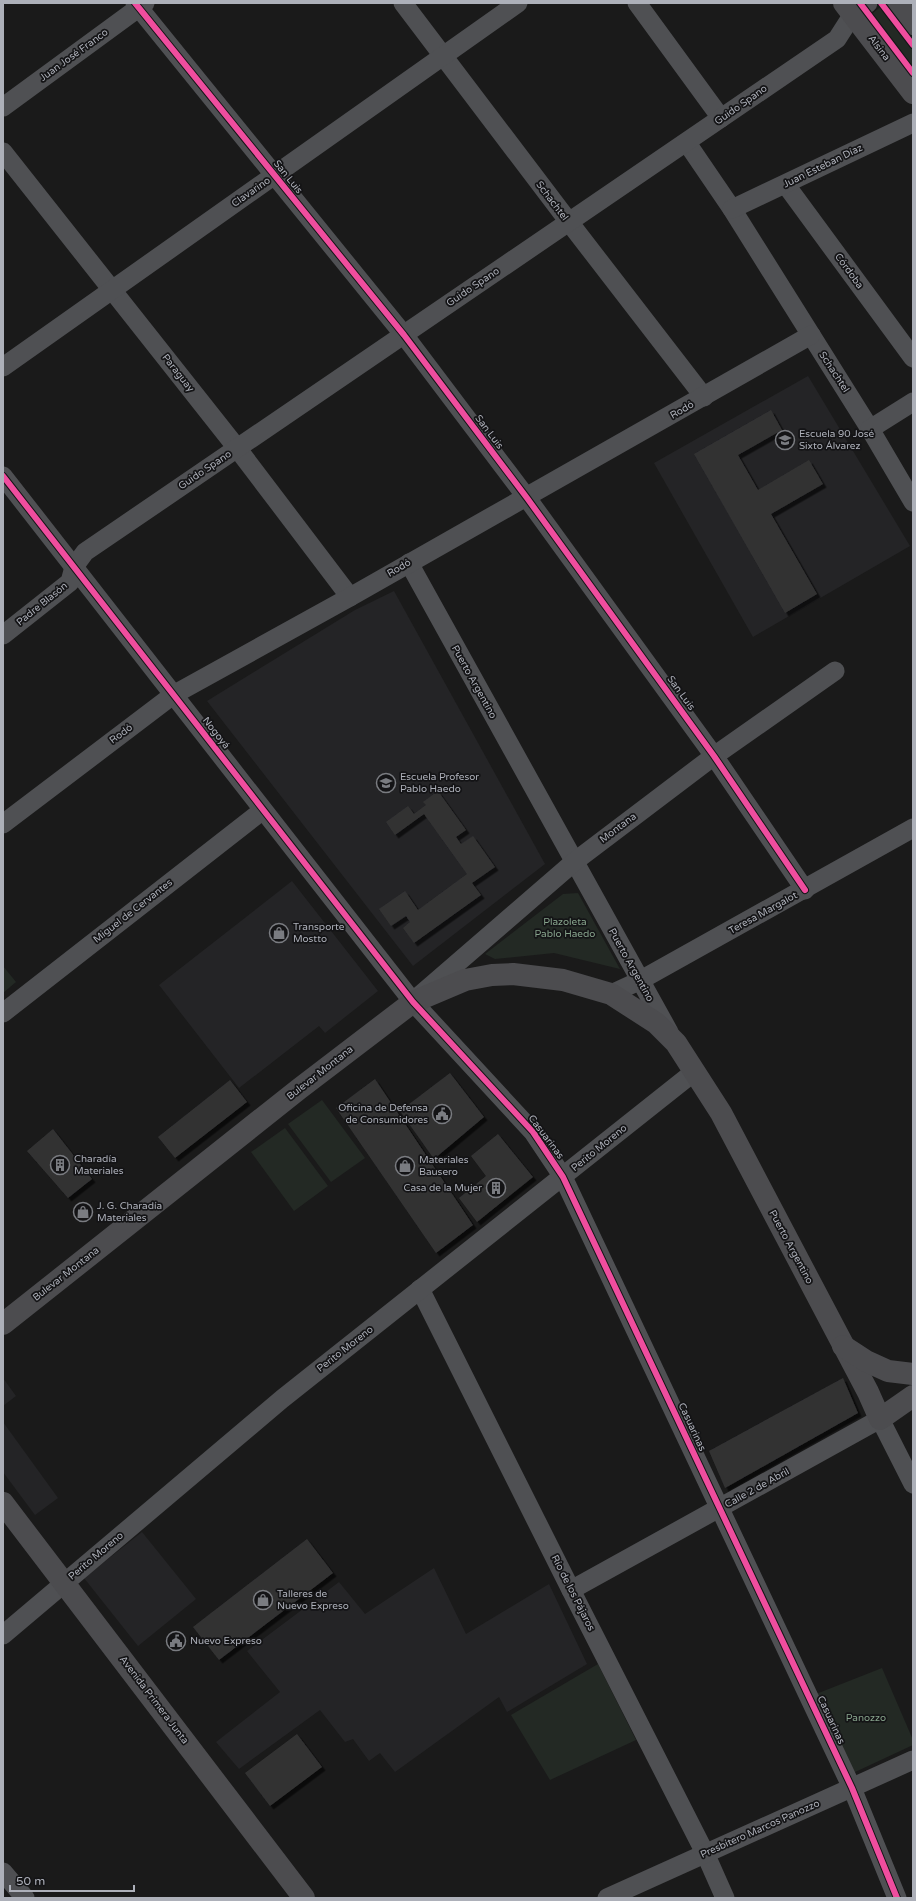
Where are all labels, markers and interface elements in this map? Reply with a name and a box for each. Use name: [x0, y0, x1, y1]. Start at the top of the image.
street label: Juan José Franco: [37, 26, 111, 84]
street label: Alsina: [866, 33, 892, 63]
street label: Guido Spano: [712, 82, 770, 128]
street label: Juan Esteban Díaz: [781, 142, 865, 190]
street label: San Luis: [271, 158, 305, 196]
street label: Clavarino: [229, 174, 273, 210]
street label: Schachtel: [533, 179, 571, 223]
street label: Córdoba: [832, 251, 866, 291]
street label: Guido Spano: [444, 265, 502, 309]
street label: Schachtel: [816, 349, 852, 395]
street label: Paraguay: [159, 352, 197, 395]
street label: Rodó: [668, 398, 696, 422]
street label: San Luis: [472, 413, 506, 452]
place label: Escuela 90 José Sixto Álvarez: [799, 428, 875, 452]
school or university icon: Escuela 90 José Sixto Álvarez: [774, 429, 796, 451]
street label: Guido Spano: [176, 448, 234, 492]
street label: Rodó: [385, 556, 413, 580]
street label: Padre Blasón: [14, 580, 70, 628]
street label: Puerto Argentino: [449, 643, 499, 721]
street label: San Luis: [665, 673, 698, 713]
street label: Nogoyá: [200, 715, 232, 751]
street label: Rodó: [107, 722, 135, 746]
place label: Escuela Profesor Pablo Haedo: [400, 771, 479, 795]
school or university icon: Escuela Profesor Pablo Haedo: [375, 772, 397, 794]
street label: Montana: [597, 810, 639, 846]
street label: Miguel de Cervantes: [91, 876, 175, 946]
street label: Teresa Margalot: [727, 889, 800, 937]
park label: Plazoleta Pablo Haedo: [535, 916, 595, 940]
place label: Transporte Mostto: [293, 921, 345, 945]
shop icon: Transporte Mostto: [268, 922, 290, 944]
street label: Puerto Argentino: [606, 926, 656, 1004]
street label: Bulevar Montana: [284, 1043, 356, 1103]
place label: Oficina de Defensa de Consumidores: [338, 1102, 428, 1126]
public building icon: Oficina de Defensa de Consumidores: [431, 1103, 453, 1125]
street label: Casuarinas: [526, 1113, 567, 1161]
street label: Perito Moreno: [569, 1122, 629, 1174]
place label: Charadía Materiales: [74, 1153, 124, 1177]
building icon: Charadía Materiales: [49, 1154, 71, 1176]
place label: Materiales Bausero: [419, 1154, 469, 1178]
shop icon: Materiales Bausero: [394, 1155, 416, 1177]
building icon: Casa de la Mujer: [485, 1177, 507, 1199]
place label: Casa de la Mujer: [403, 1182, 482, 1194]
place label: J. G. Charadía Materiales: [97, 1200, 162, 1224]
shop icon: J. G. Charadía Materiales: [72, 1201, 94, 1223]
street label: Puerto Argentino: [766, 1208, 816, 1286]
street label: Bulevar Montana: [30, 1244, 102, 1304]
street label: Perito Moreno: [314, 1323, 376, 1375]
street label: Casuarinas: [676, 1401, 708, 1453]
street label: Calle 2 de Abril: [723, 1465, 791, 1511]
street label: Perito Moreno: [66, 1530, 126, 1582]
street label: Río de los Pájaros: [549, 1553, 597, 1633]
place label: Talleres de Nuevo Expreso: [277, 1588, 349, 1612]
shop icon: Talleres de Nuevo Expreso: [252, 1589, 274, 1611]
public building icon: Nuevo Expreso: [165, 1630, 187, 1652]
place label: Nuevo Expreso: [190, 1635, 262, 1647]
street label: Avenida Primera Junta: [117, 1654, 191, 1746]
street label: Casuarinas: [815, 1694, 847, 1746]
park label: Panozzo: [846, 1712, 886, 1724]
street label: Presbítero Marcos Panozzo: [698, 1797, 822, 1861]
scale bar: [10, 1867, 134, 1893]
text: 50 m: [16, 1874, 45, 1888]

